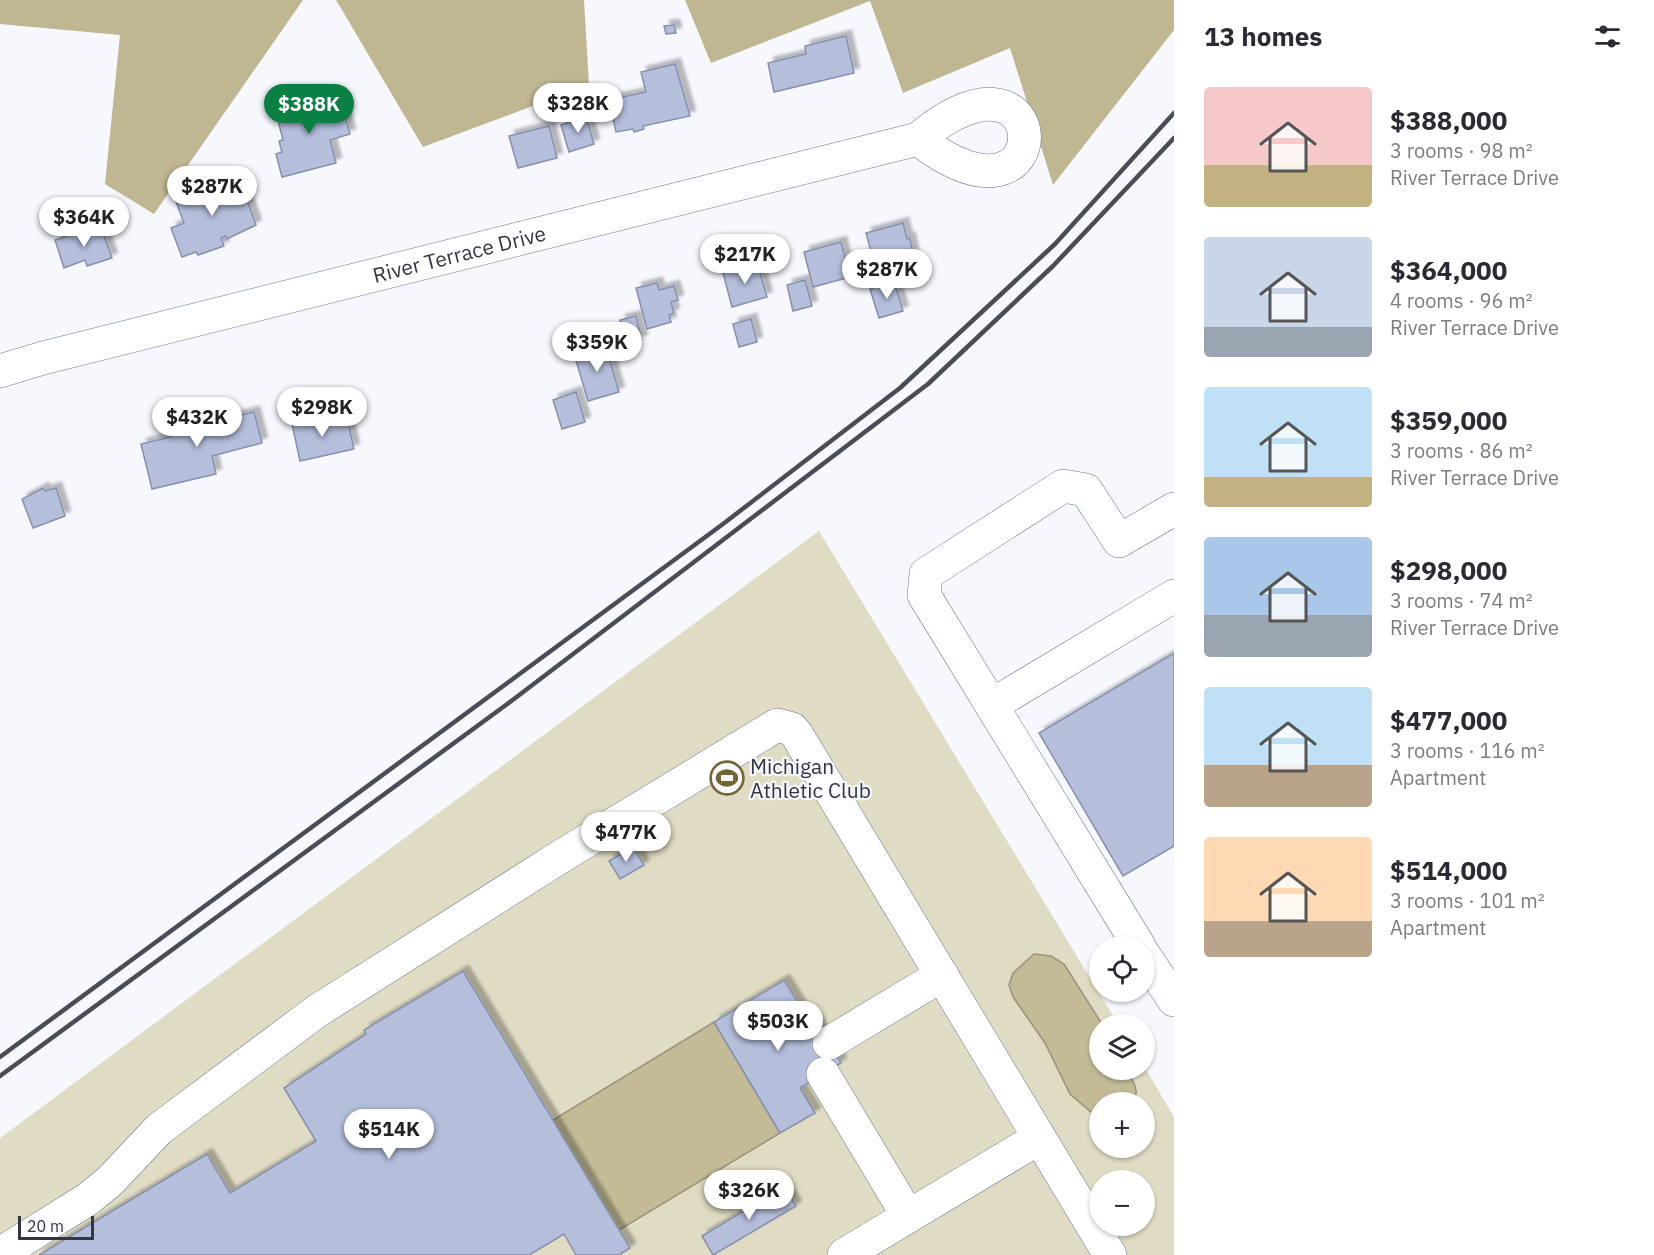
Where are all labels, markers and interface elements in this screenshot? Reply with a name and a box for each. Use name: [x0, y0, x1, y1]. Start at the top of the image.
text: 13 homes: [1204, 19, 1322, 53]
icon: filters: [1591, 20, 1624, 53]
pin: $328K: [536, 83, 620, 134]
pin: $388K: [267, 84, 351, 135]
text: $328K: [547, 89, 609, 116]
text: $388K: [278, 90, 340, 117]
text: $388,000: [1390, 103, 1507, 137]
icon: home: [1252, 111, 1324, 183]
text: 3 rooms · 98 m²: [1390, 137, 1533, 164]
text: River Terrace Drive: [1390, 164, 1559, 191]
pin: $287K: [170, 166, 254, 217]
text: $287K: [181, 172, 243, 199]
pin: $364K: [42, 197, 126, 248]
text: $364K: [53, 203, 115, 230]
street label: River Terrace Drive: [370, 219, 549, 289]
pin: $217K: [703, 234, 787, 285]
text: $217K: [714, 240, 776, 267]
pin: $287K: [845, 249, 929, 300]
text: $364,000: [1390, 253, 1507, 287]
text: $287K: [856, 255, 918, 282]
icon: home: [1252, 261, 1324, 333]
text: 4 rooms · 96 m²: [1390, 287, 1533, 314]
text: River Terrace Drive: [1390, 314, 1559, 341]
pin: $359K: [555, 322, 639, 373]
text: $359K: [566, 328, 628, 355]
pin: $298K: [280, 387, 364, 438]
text: $298K: [291, 393, 353, 420]
pin: $432K: [155, 397, 239, 448]
text: $432K: [166, 403, 228, 430]
text: $359,000: [1390, 403, 1507, 437]
icon: home: [1252, 411, 1324, 483]
text: 3 rooms · 86 m²: [1390, 437, 1533, 464]
text: River Terrace Drive: [1390, 464, 1559, 491]
text: $298,000: [1390, 553, 1507, 587]
icon: home: [1252, 561, 1324, 633]
text: 3 rooms · 74 m²: [1390, 587, 1533, 614]
text: River Terrace Drive: [1390, 614, 1559, 641]
text: $477,000: [1390, 703, 1507, 737]
icon: home: [1252, 711, 1324, 783]
text: 3 rooms · 116 m²: [1390, 737, 1545, 764]
place label: Michigan Athletic Club: [750, 752, 871, 804]
sports icon: Michigan Athletic Club: [709, 760, 745, 796]
text: Apartment: [1390, 764, 1486, 791]
pin: $477K: [584, 812, 668, 863]
text: $477K: [595, 818, 657, 845]
text: $514,000: [1390, 853, 1507, 887]
icon: home: [1252, 861, 1324, 933]
text: 3 rooms · 101 m²: [1390, 887, 1545, 914]
text: Apartment: [1390, 914, 1486, 941]
map controls: [1089, 936, 1155, 1236]
button: locate: [1089, 936, 1155, 1002]
pin: $503K: [736, 1001, 820, 1052]
text: $503K: [747, 1007, 809, 1034]
button: layers: [1089, 1014, 1155, 1080]
button: +: [1089, 1092, 1155, 1158]
pin: $514K: [347, 1109, 431, 1160]
text: $514K: [358, 1115, 420, 1142]
pin: $326K: [707, 1170, 791, 1221]
button: −: [1089, 1170, 1155, 1236]
text: $326K: [718, 1176, 780, 1203]
scale bar: [18, 1213, 94, 1240]
text: 20 m: [27, 1216, 64, 1236]

